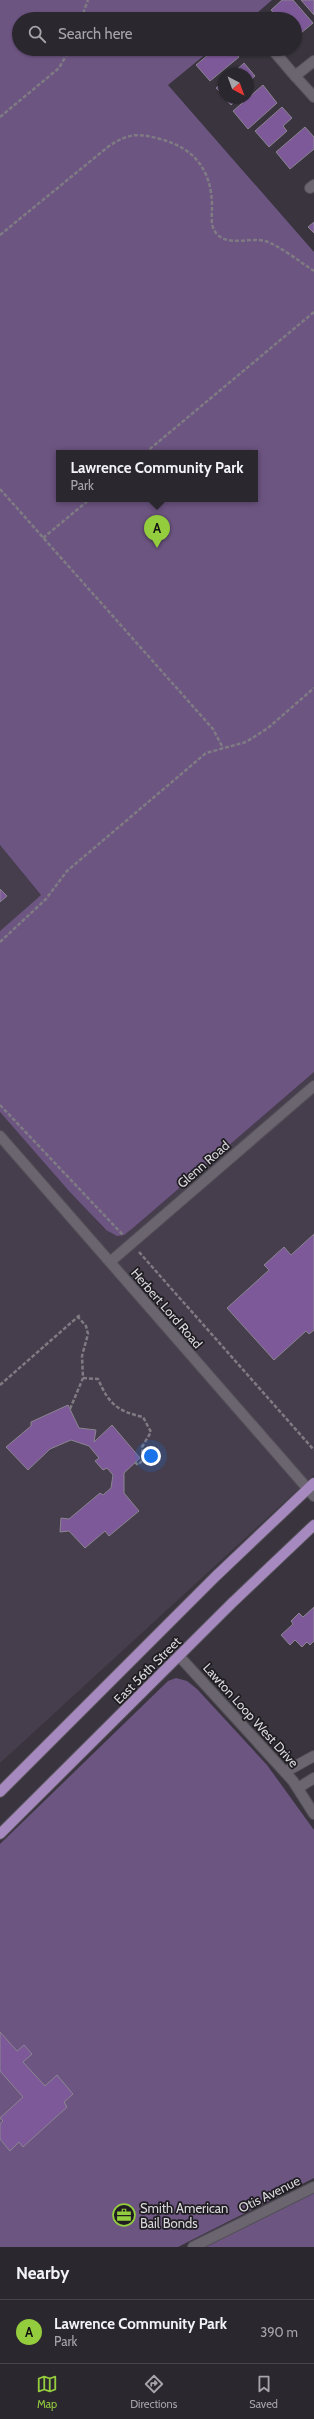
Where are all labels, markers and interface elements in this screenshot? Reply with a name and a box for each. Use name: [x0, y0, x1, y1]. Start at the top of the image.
search box: [12, 12, 302, 56]
icon: search: [26, 23, 48, 45]
text: Search here: [58, 25, 133, 43]
north arrow: [218, 68, 254, 104]
popup: [56, 450, 258, 502]
text: Lawrence Community Park: [70, 459, 244, 477]
text: Park: [70, 477, 94, 493]
pin: A: [144, 515, 170, 548]
street label: Glenn Road: [174, 1137, 232, 1191]
street label: Herbert Lord Road: [128, 1265, 206, 1351]
your location: [141, 1446, 161, 1466]
street label: East 56th Street: [110, 1633, 184, 1707]
street label: Lawton Loop West Drive: [200, 1660, 302, 1771]
street label: Otis Avenue: [236, 2172, 303, 2216]
place label: Smith American Bail Bonds: [140, 2200, 228, 2231]
office icon: Smith American Bail Bonds: [111, 2202, 137, 2228]
text: Nearby: [16, 2263, 69, 2283]
text: Lawrence Community Park: [54, 2315, 227, 2333]
text: A: [25, 2324, 33, 2340]
text: 390 m: [260, 2324, 298, 2340]
text: Park: [54, 2333, 77, 2349]
tab: Map: [36, 2373, 58, 2411]
tab: Directions: [130, 2373, 177, 2411]
tab: Saved: [249, 2373, 278, 2411]

